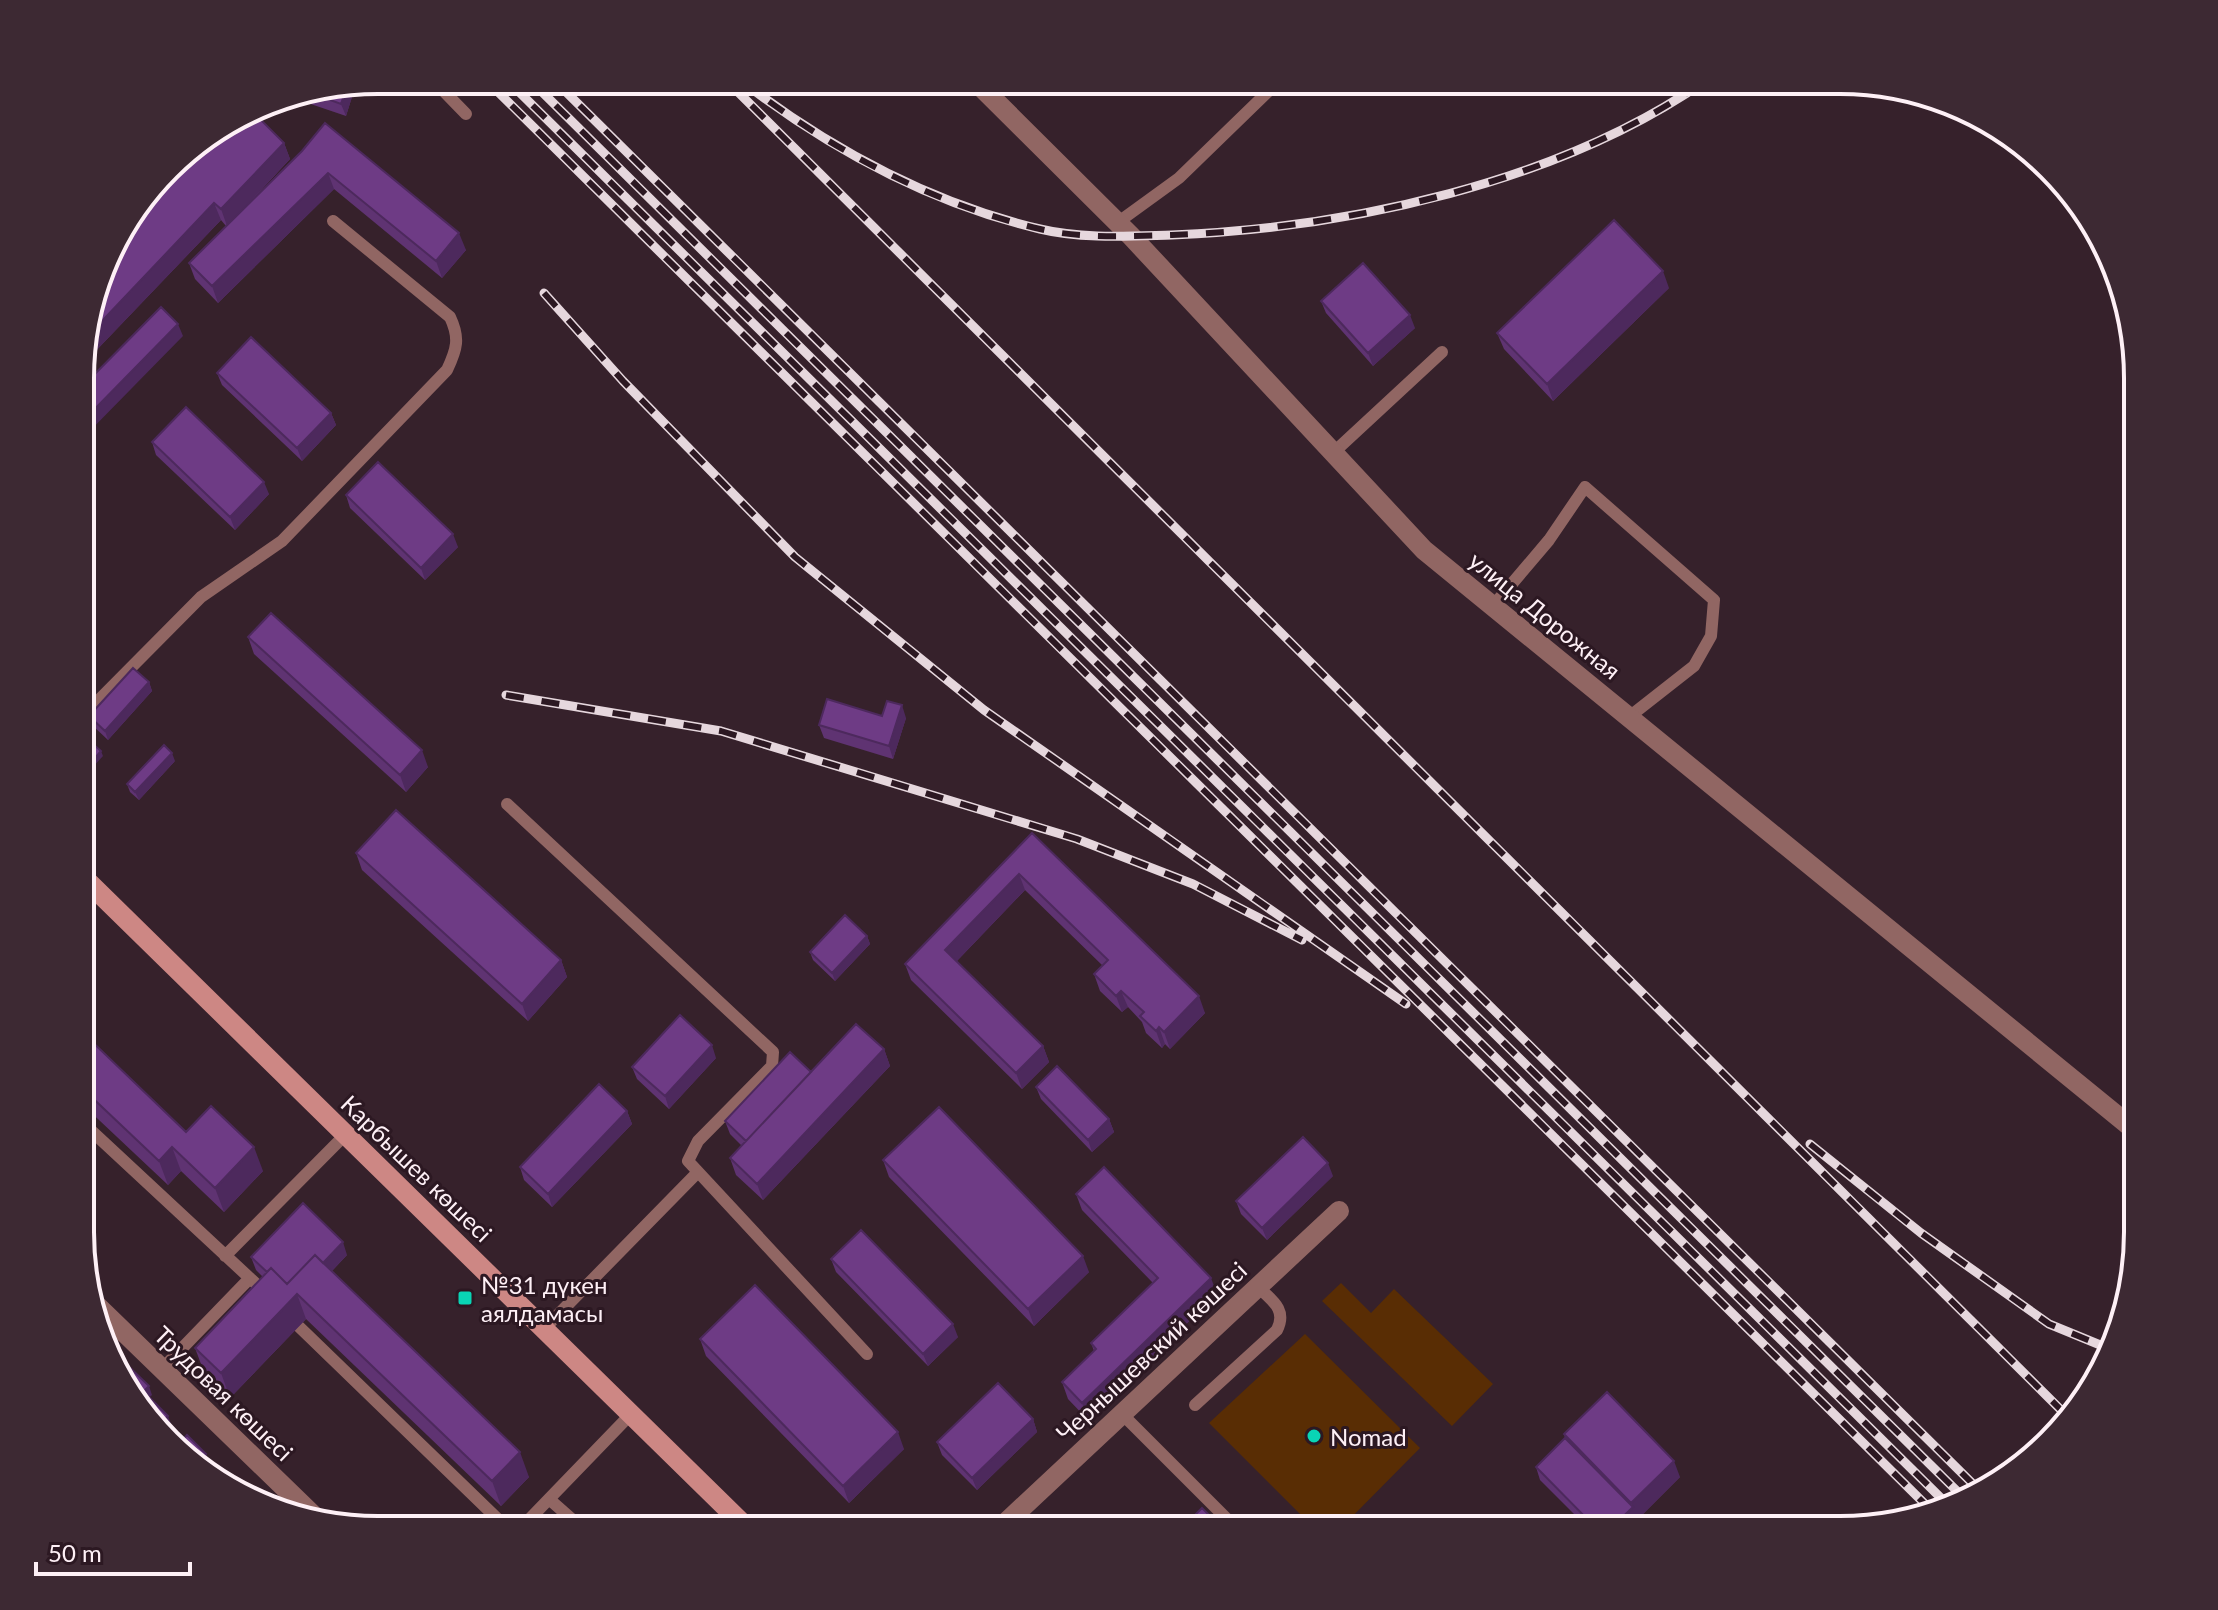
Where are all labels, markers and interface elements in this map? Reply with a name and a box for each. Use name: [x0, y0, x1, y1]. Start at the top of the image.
street label: улица Дорожная: [1464, 545, 1626, 685]
street label: Карбышев көшесі: [336, 1089, 498, 1247]
street label: Чернышевский көшесі: [1050, 1255, 1252, 1447]
place label: №31 дүкен аялдамасы: [481, 1270, 608, 1327]
marker: №31 дүкен аялдамасы: [456, 1289, 474, 1307]
street label: Трудовая көшесі: [149, 1320, 299, 1466]
place label: Nomad: [1330, 1422, 1407, 1451]
marker: Nomad: [1305, 1427, 1323, 1445]
scale bar: [36, 1526, 190, 1576]
text: 50 m: [48, 1538, 102, 1567]

